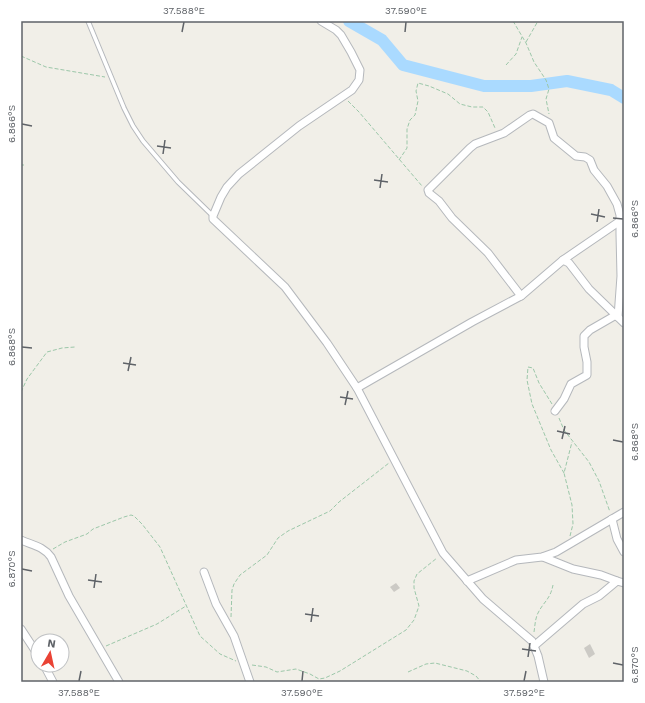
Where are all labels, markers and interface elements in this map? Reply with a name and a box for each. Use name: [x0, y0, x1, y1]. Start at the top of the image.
text: 37.588°E: [163, 5, 205, 16]
text: 37.590°E: [385, 5, 427, 16]
text: 6.866°S: [6, 105, 17, 143]
text: 6.866°S: [629, 200, 640, 238]
text: 6.868°S: [6, 328, 17, 366]
text: 6.868°S: [629, 423, 640, 461]
text: 6.870°S: [6, 550, 17, 588]
north arrow: [30, 633, 70, 673]
text: N: [46, 637, 57, 651]
text: 6.870°S: [629, 646, 640, 684]
text: 37.588°E: [58, 687, 100, 698]
text: 37.590°E: [281, 687, 323, 698]
text: 37.592°E: [503, 687, 545, 698]

